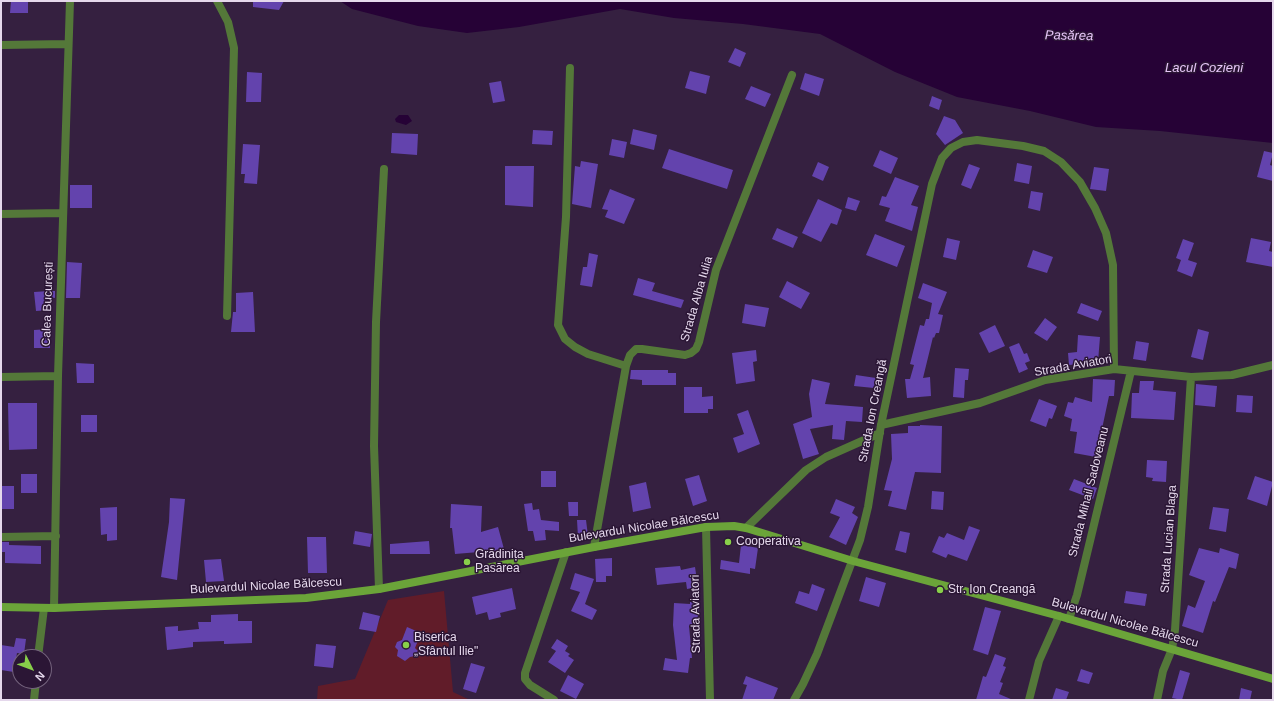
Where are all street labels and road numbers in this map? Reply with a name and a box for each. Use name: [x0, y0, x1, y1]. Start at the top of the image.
street label: Strada Alba Iulia: [678, 255, 716, 343]
street label: Calea București: [39, 261, 57, 347]
street label: Strada Aviatori: [1033, 352, 1113, 380]
street label: Strada Ion Creangă: [856, 358, 890, 464]
street label: Strada Mihail Sadoveanu: [1066, 425, 1112, 559]
street label: Strada Lucian Blaga: [1158, 485, 1180, 593]
street label: Bulevardul Nicolae Bălcescu: [568, 508, 720, 546]
street label: Bulevardul Nicolae Bălcescu: [190, 575, 342, 597]
street label: Strada Aviatori: [688, 575, 704, 653]
street label: Bulevardul Nicolae Bălcescu: [1050, 595, 1200, 651]

